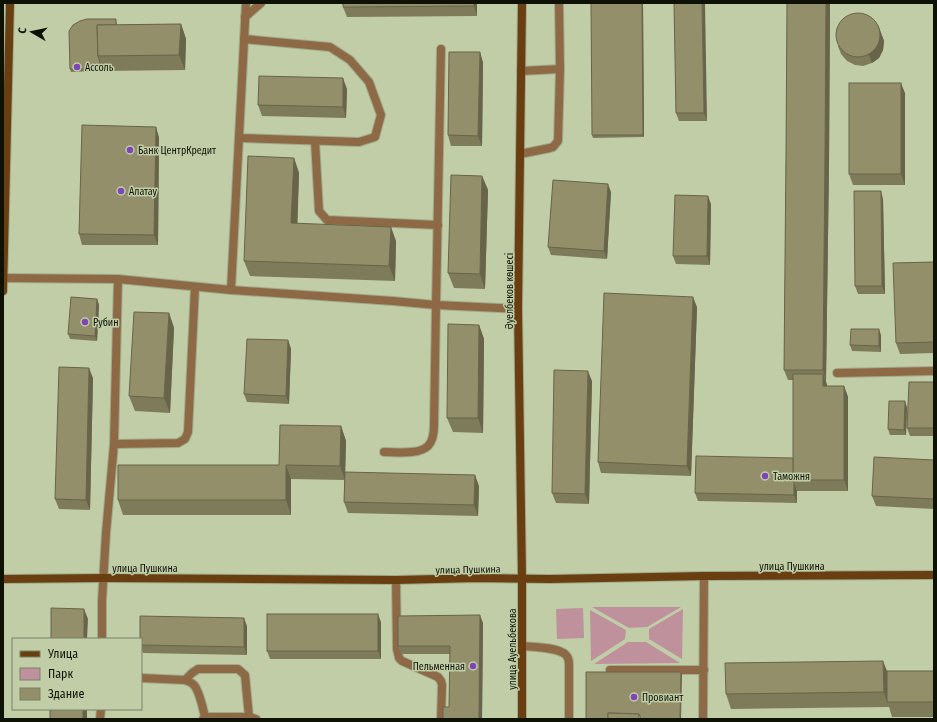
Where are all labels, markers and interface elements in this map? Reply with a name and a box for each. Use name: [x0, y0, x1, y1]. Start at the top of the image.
north arrow: [12, 12, 52, 52]
text: С: [16, 26, 30, 34]
marker: Ассоль: [72, 62, 82, 72]
place label: Ассоль: [85, 62, 114, 74]
marker: Банк ЦентрКредит: [125, 145, 135, 155]
place label: Банк ЦентрКредит: [138, 145, 217, 157]
marker: Алатау: [116, 186, 126, 196]
place label: Алатау: [129, 186, 158, 198]
street label: Әуелбеков көшесі: [503, 253, 516, 329]
marker: Рубин: [80, 317, 90, 327]
place label: Рубин: [93, 317, 119, 329]
marker: Таможня: [760, 471, 770, 481]
place label: Таможня: [773, 471, 810, 483]
street label: улица Пушкина: [759, 561, 825, 573]
street label: улица Пушкина: [112, 563, 178, 575]
street label: улица Пушкина: [435, 563, 501, 577]
street label: улица Ауельбекова: [507, 608, 519, 690]
legend: [12, 638, 142, 710]
text: Улица: [47, 647, 78, 661]
place label: Пельменная: [413, 661, 465, 673]
marker: Пельменная: [468, 661, 478, 671]
text: Парк: [48, 667, 74, 681]
text: Здание: [48, 687, 84, 701]
marker: Провиант: [629, 692, 639, 702]
place label: Провиант: [642, 692, 684, 704]

